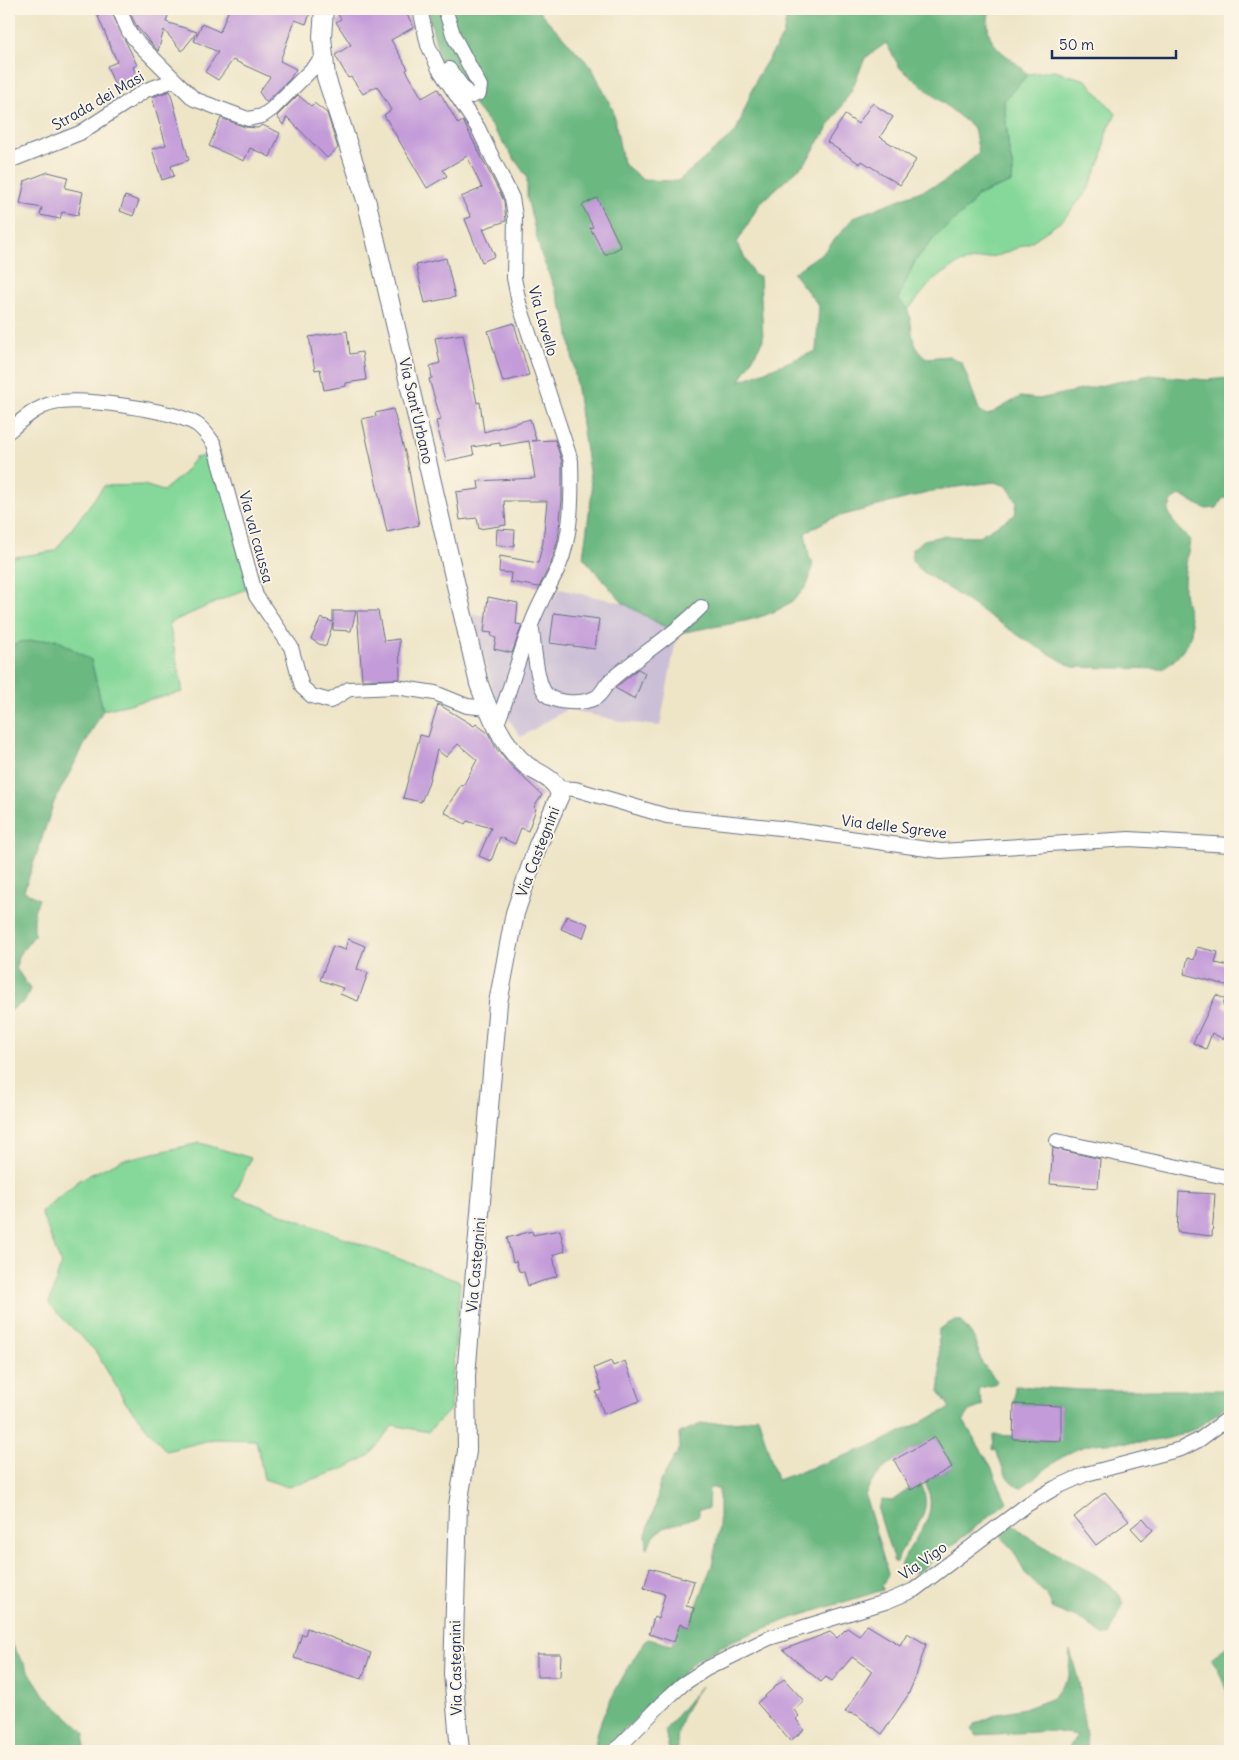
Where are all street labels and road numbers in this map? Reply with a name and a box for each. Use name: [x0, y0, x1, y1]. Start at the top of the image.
street label: Strada dei Masi: [48, 67, 147, 135]
street label: Via Lavello: [524, 284, 563, 358]
street label: Via Sant'Urbano: [395, 356, 438, 466]
street label: Via val caussa: [235, 489, 278, 585]
street label: Via Castegnini: [512, 804, 564, 900]
street label: Via delle Sgreve: [840, 811, 948, 842]
street label: Via Castegnini: [462, 1217, 489, 1313]
street label: Via Vigo: [895, 1537, 950, 1584]
street label: Via Castegnini: [445, 1620, 466, 1716]

